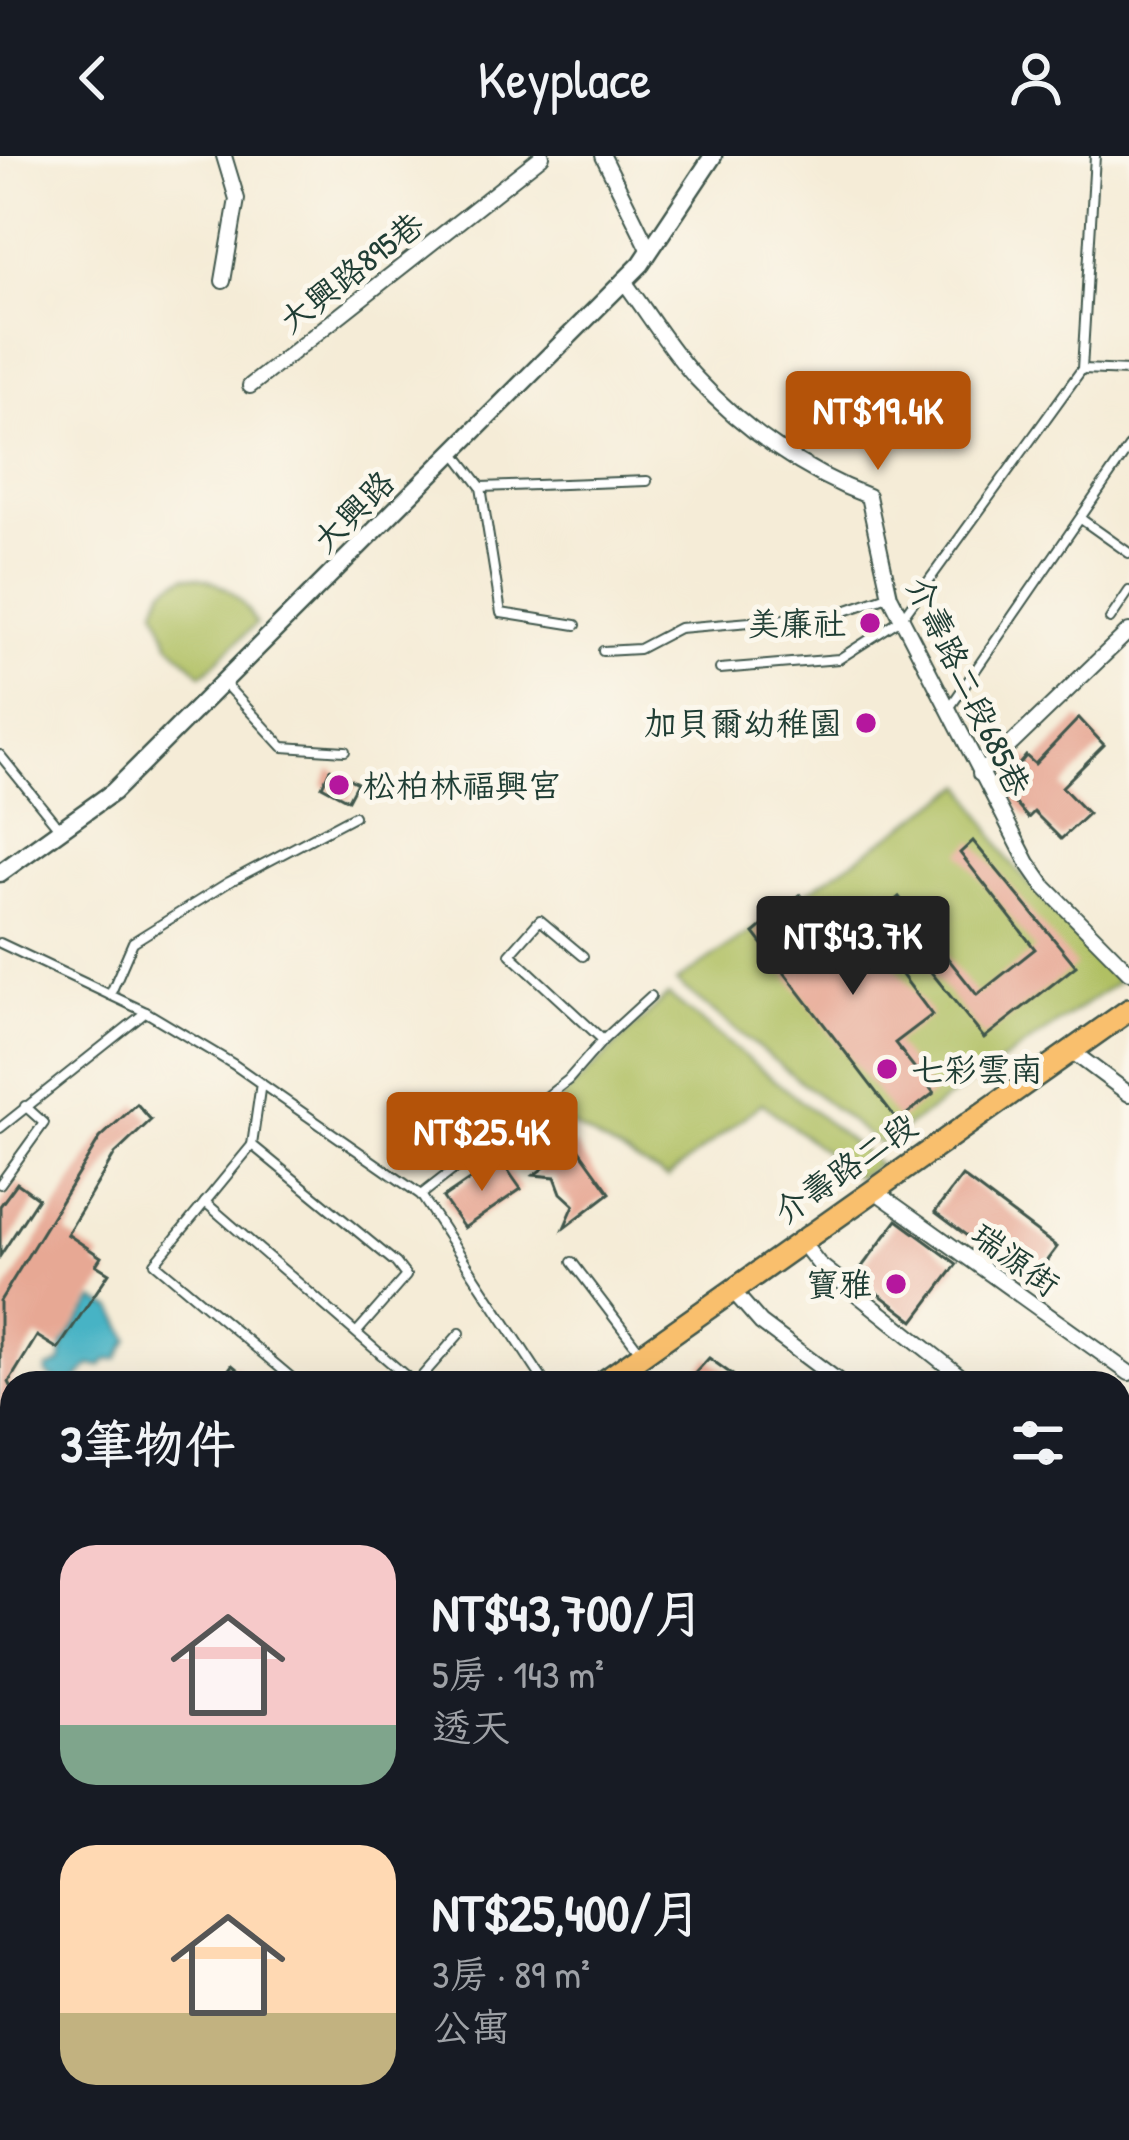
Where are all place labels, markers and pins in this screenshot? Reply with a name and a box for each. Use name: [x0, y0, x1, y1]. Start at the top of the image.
pin: NT$19.4K: [754, 371, 1002, 473]
place label: 美廉社: [747, 601, 846, 645]
marker: 美廉社: [857, 610, 883, 636]
place label: 加貝爾幼稚園: [644, 701, 842, 745]
marker: 加貝爾幼稚園: [853, 710, 879, 736]
place label: 松柏林福興宮: [363, 763, 561, 807]
marker: 松柏林福興宮: [326, 772, 352, 798]
pin: NT$43.7K: [729, 896, 977, 998]
place label: 七彩雲南: [911, 1047, 1043, 1091]
marker: 七彩雲南: [874, 1056, 900, 1082]
pin: NT$25.4K: [358, 1092, 606, 1194]
place label: 寶雅: [806, 1262, 872, 1306]
marker: 寶雅: [883, 1271, 909, 1297]

